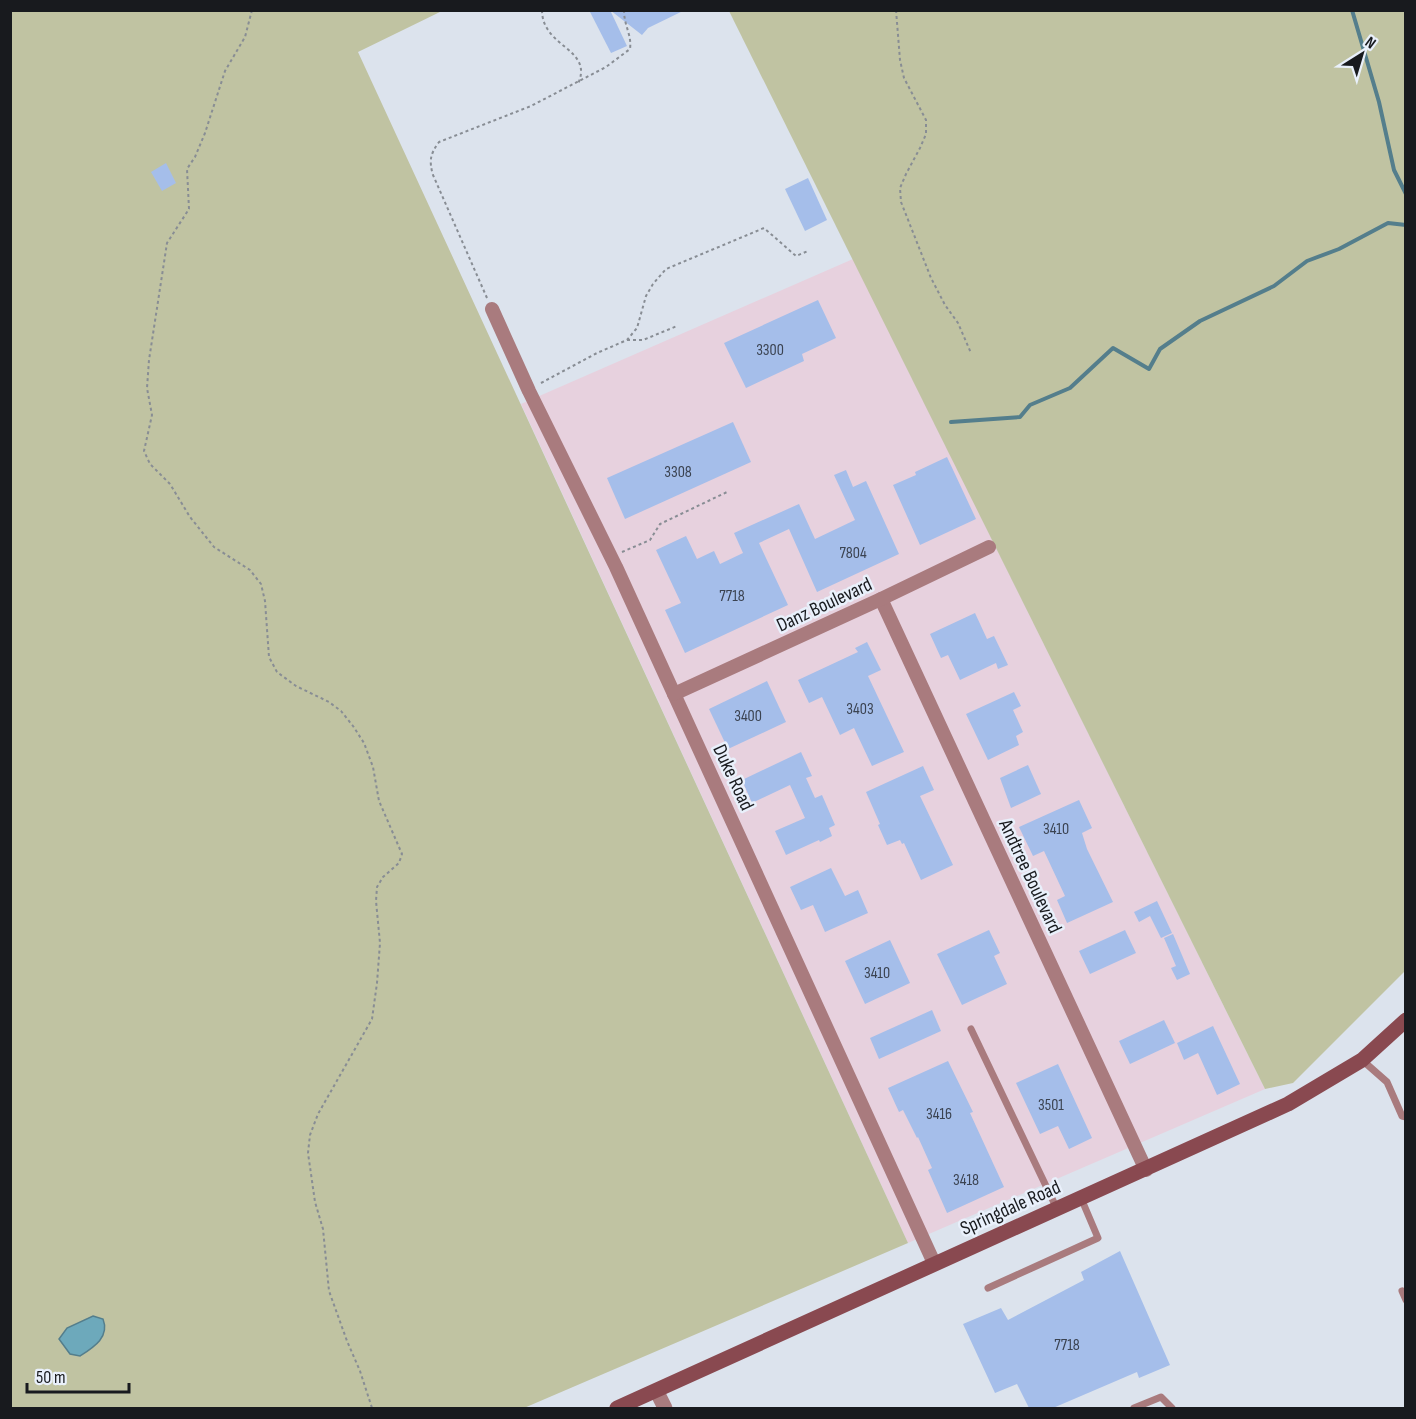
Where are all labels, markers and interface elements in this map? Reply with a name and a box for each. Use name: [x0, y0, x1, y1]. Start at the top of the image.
north arrow: [1332, 24, 1392, 84]
text: N: [1361, 33, 1379, 53]
house number: 3300: [756, 341, 784, 360]
house number: 3308: [664, 463, 692, 482]
house number: 7804: [839, 544, 867, 563]
street label: Danz Boulevard: [773, 572, 876, 637]
house number: 7718: [719, 587, 745, 606]
house number: 3403: [846, 700, 874, 719]
house number: 3400: [734, 707, 762, 726]
street label: Duke Road: [707, 741, 759, 814]
street label: Andtree Boulevard: [993, 815, 1067, 937]
house number: 3410: [1043, 820, 1069, 839]
house number: 3410: [864, 964, 890, 983]
house number: 3501: [1038, 1096, 1064, 1115]
house number: 3416: [926, 1105, 952, 1124]
house number: 3418: [953, 1171, 979, 1190]
street label: Springdale Road: [957, 1175, 1064, 1241]
house number: 7718: [1054, 1336, 1080, 1355]
scale bar: [27, 1356, 129, 1394]
text: 50 m: [36, 1367, 66, 1388]

